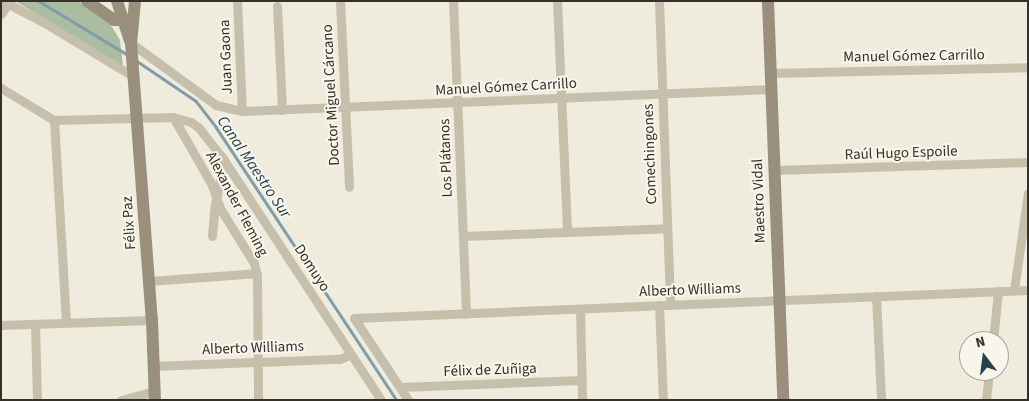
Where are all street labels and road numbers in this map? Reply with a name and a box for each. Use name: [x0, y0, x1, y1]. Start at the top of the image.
street label: Juan Gaona: [216, 19, 236, 95]
street label: Doctor Miguel Cárcano: [318, 24, 344, 166]
street label: Manuel Gómez Carrillo: [843, 46, 985, 66]
street label: Manuel Gómez Carrillo: [435, 74, 577, 100]
street label: Comechingones: [639, 103, 661, 205]
street label: Los Plátanos: [436, 118, 456, 198]
street label: Raúl Hugo Espoile: [844, 142, 958, 164]
street label: Alexander Fleming: [202, 149, 272, 259]
street label: Maestro Vidal: [749, 159, 769, 243]
street label: Félix Paz: [118, 196, 140, 250]
street label: Domuyo: [290, 241, 334, 295]
street label: Alberto Williams: [639, 279, 741, 301]
street label: Alberto Williams: [202, 337, 304, 359]
street label: Félix de Zuñiga: [443, 359, 537, 381]

